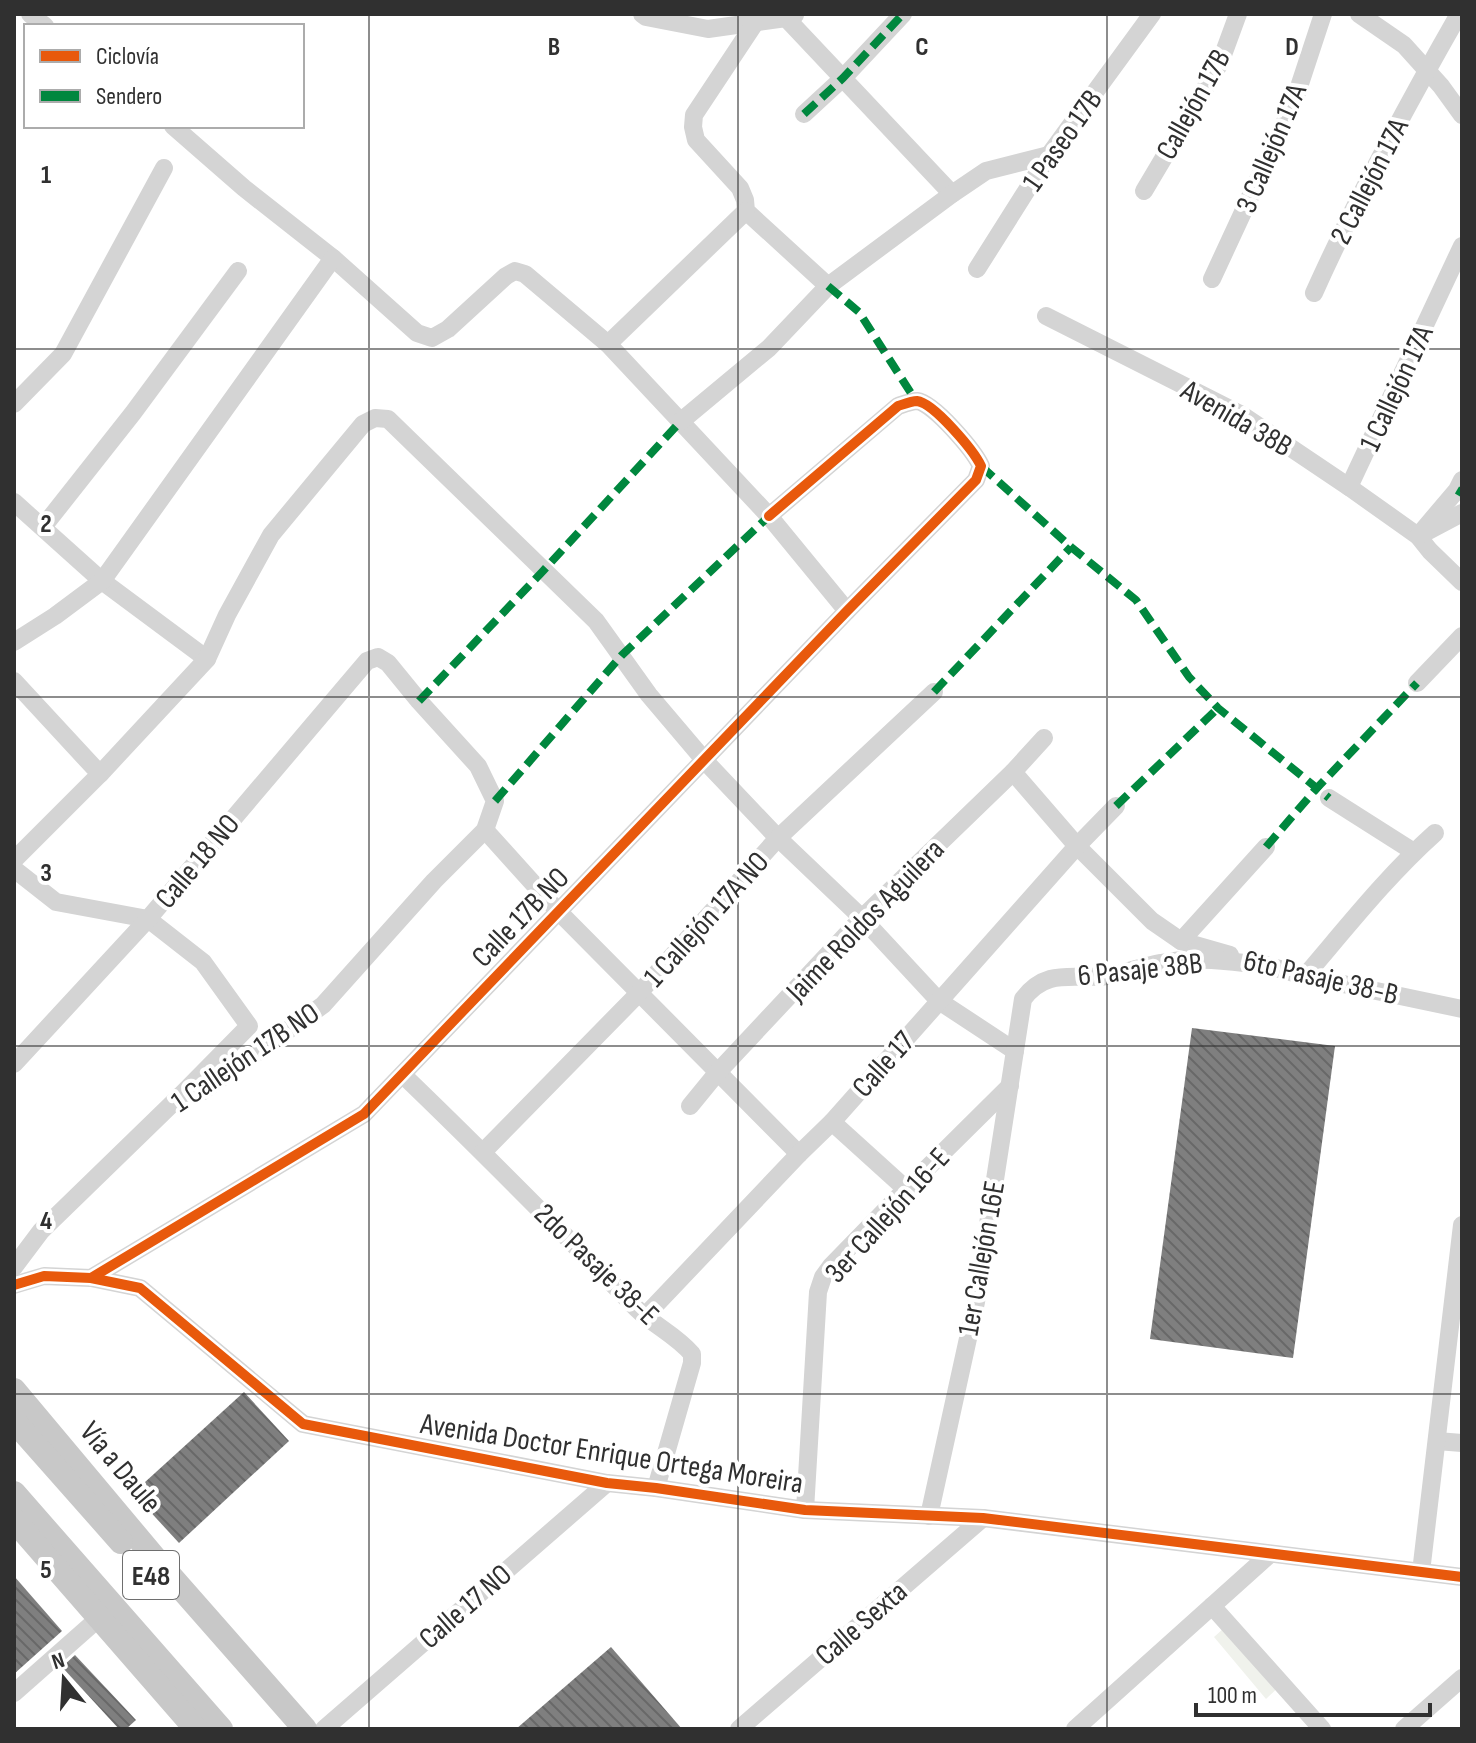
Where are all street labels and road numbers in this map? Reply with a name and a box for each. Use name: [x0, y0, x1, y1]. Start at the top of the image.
street label: Callejón 17B: [1149, 43, 1239, 166]
street label: 3 Callejón 17A: [1229, 78, 1315, 218]
street label: 1 Paseo 17B: [1015, 83, 1111, 198]
street label: 2 Callejón 17A: [1323, 112, 1417, 250]
street label: 1 Callejón 17A: [1352, 320, 1442, 457]
street label: Avenida 38B: [1174, 372, 1298, 465]
street label: Calle 18 NO: [148, 807, 248, 916]
street label: Jaime Roldos Aguilera: [778, 832, 952, 1010]
street label: 1 Callejón 17A NO: [637, 845, 777, 995]
street label: Calle 17B NO: [465, 860, 577, 975]
street label: 6to Pasaje 38-B: [1240, 943, 1402, 1013]
street label: 6 Pasaje 38B: [1076, 946, 1204, 994]
street label: 1 Callejón 17B NO: [165, 995, 326, 1120]
street label: Calle 17: [845, 1024, 923, 1105]
street label: 3er Callejón 16-E: [818, 1141, 958, 1291]
street label: 1er Callejón 16E: [951, 1178, 1013, 1338]
street label: 2do Pasaje 38-E: [526, 1196, 666, 1333]
street label: Avenida Doctor Enrique Ortega Moreira: [417, 1406, 806, 1502]
street label: Vía a Daule: [72, 1415, 169, 1521]
road number: E48: [123, 1551, 179, 1599]
street label: Calle 17 NO: [412, 1557, 519, 1657]
street label: Calle Sexta: [808, 1574, 915, 1673]

